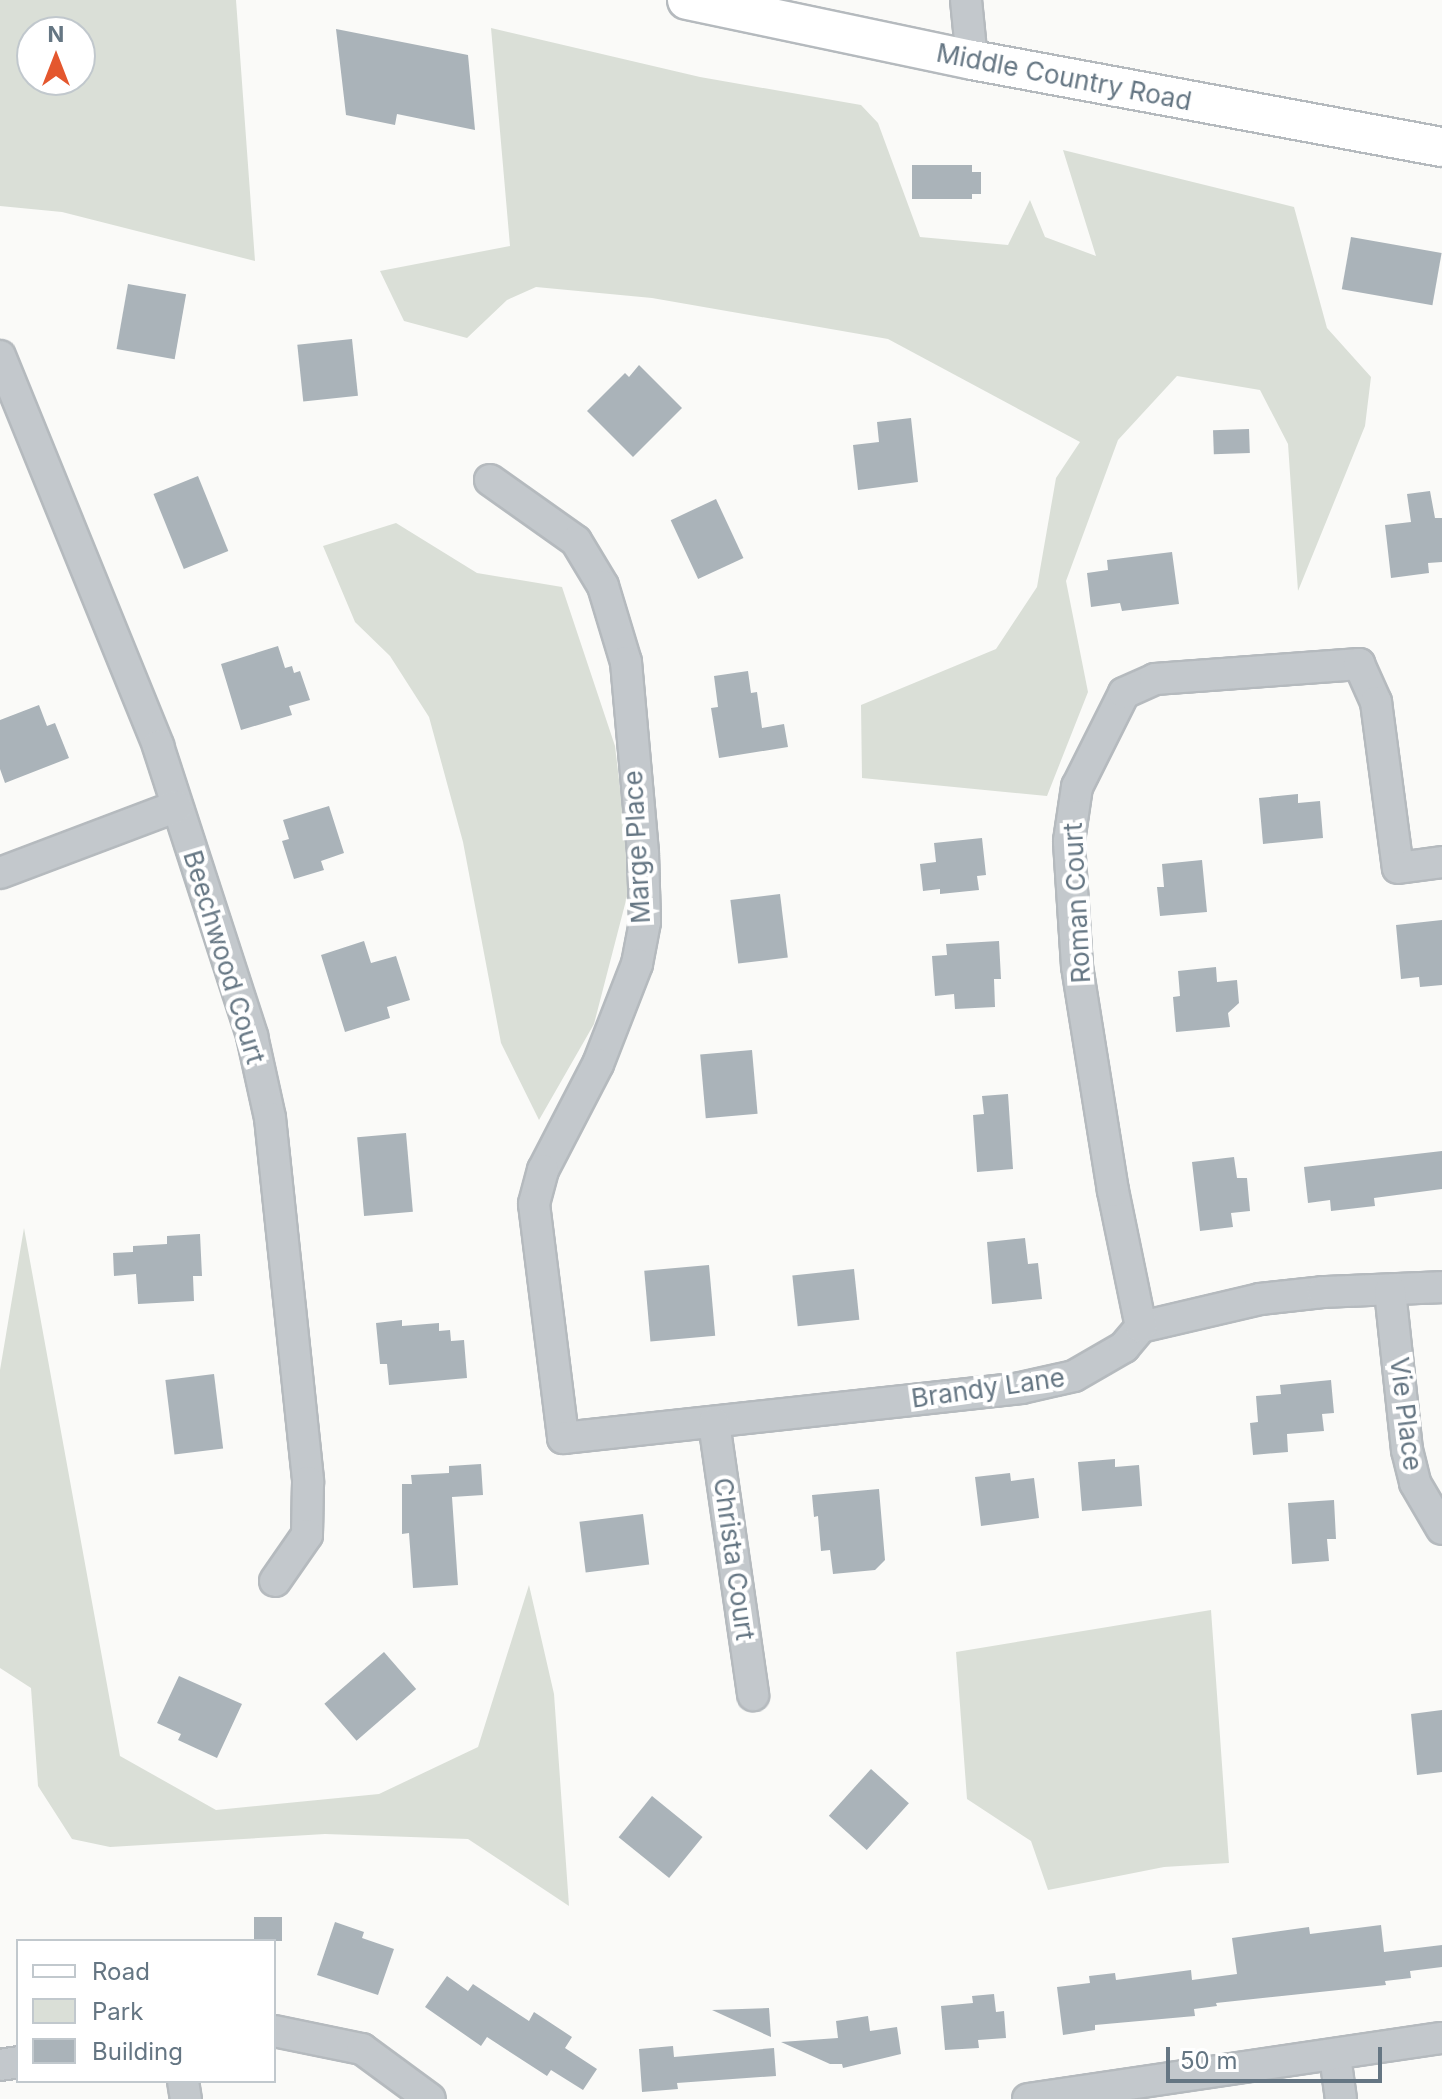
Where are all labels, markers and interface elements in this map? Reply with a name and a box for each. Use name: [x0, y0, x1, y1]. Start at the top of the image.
north arrow: [16, 16, 96, 96]
text: N: [48, 21, 64, 47]
street label: Middle Country Road: [934, 37, 1194, 117]
street label: Marge Place: [617, 770, 657, 924]
street label: Roman Court: [1057, 822, 1097, 984]
street label: Beechwood Court: [177, 847, 271, 1067]
street label: Vie Place: [1384, 1355, 1428, 1473]
street label: Brandy Lane: [909, 1362, 1067, 1414]
street label: Christa Court: [707, 1476, 761, 1642]
legend: [16, 1939, 276, 2083]
text: Road: [92, 1957, 150, 1986]
text: Park: [92, 1997, 143, 2026]
scale bar: [1170, 2031, 1386, 2081]
text: Building: [92, 2037, 183, 2066]
text: 50 m: [1180, 2046, 1238, 2075]

